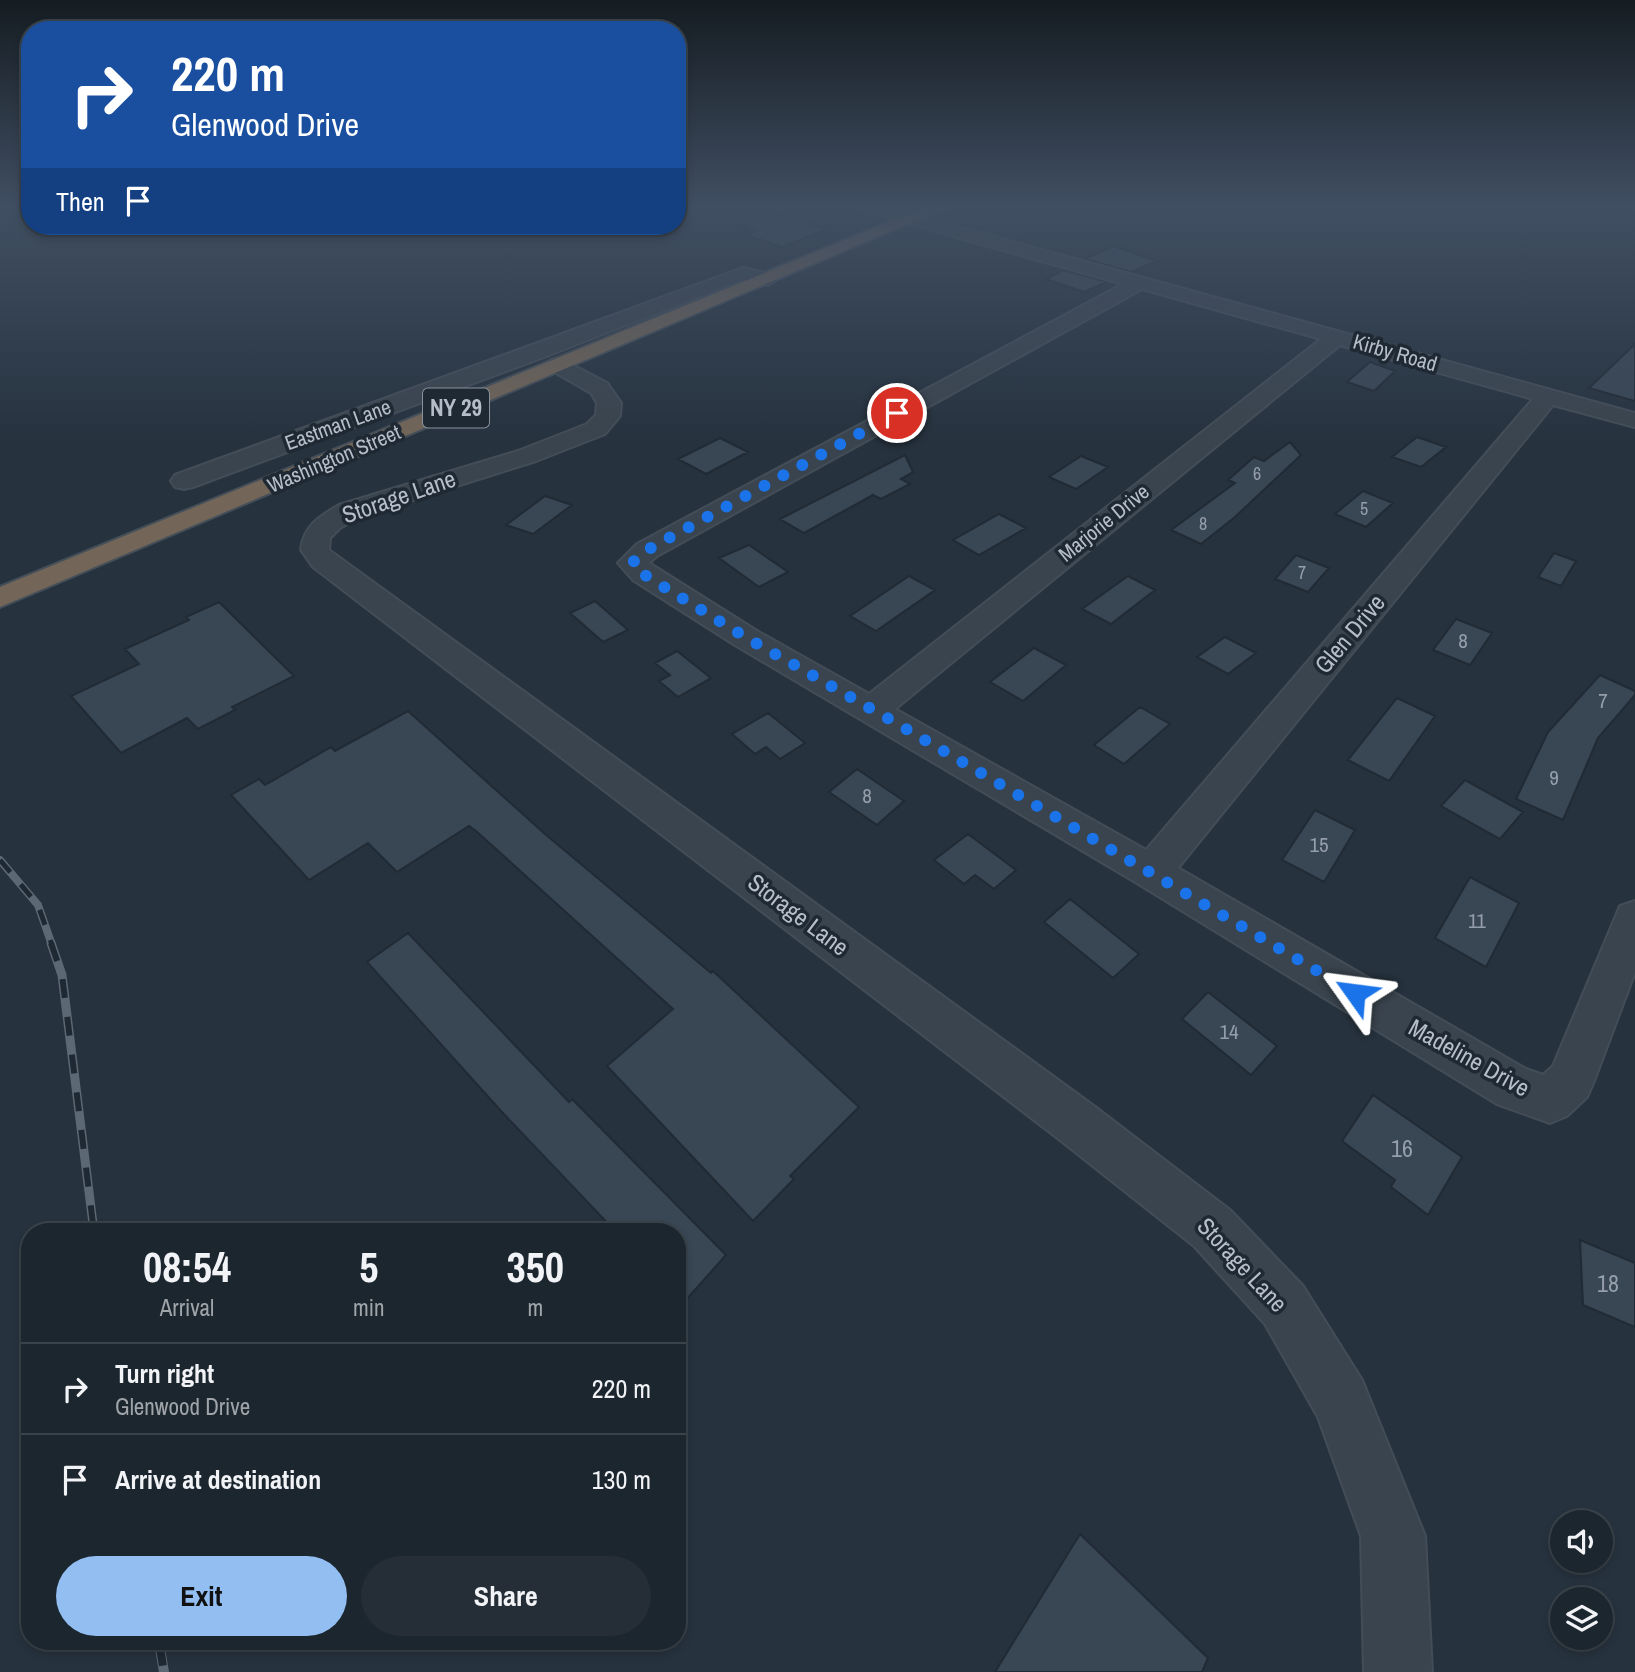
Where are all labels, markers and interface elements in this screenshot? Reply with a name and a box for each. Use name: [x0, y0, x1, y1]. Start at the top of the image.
text: 220 m: [171, 40, 285, 106]
icon: right: [56, 49, 147, 140]
text: Glenwood Drive: [171, 103, 359, 146]
icon: arrive: [119, 182, 157, 220]
text: Then: [56, 184, 105, 219]
street label: Kirby Road: [1350, 327, 1441, 378]
pin: [867, 383, 927, 443]
road number: NY 29: [423, 388, 489, 428]
street label: Eastman Lane: [281, 392, 395, 457]
icon: arrive: [878, 394, 916, 432]
street label: Washington Street: [263, 417, 405, 500]
house number: 6: [1253, 461, 1261, 486]
street label: Storage Lane: [338, 462, 460, 530]
street label: Marjorie Drive: [1052, 477, 1155, 568]
house number: 5: [1360, 496, 1368, 521]
house number: 8: [1199, 511, 1207, 536]
house number: 7: [1298, 560, 1306, 585]
street label: Glen Drive: [1307, 587, 1392, 680]
house number: 8: [1458, 626, 1468, 655]
house number: 7: [1598, 686, 1608, 715]
house number: 9: [1549, 763, 1559, 792]
house number: 8: [862, 781, 872, 810]
house number: 15: [1309, 830, 1329, 859]
street label: Storage Lane: [742, 866, 855, 963]
house number: 11: [1468, 906, 1486, 935]
position arrow: [1318, 956, 1392, 1030]
street label: Madeline Drive: [1403, 1011, 1536, 1103]
house number: 14: [1219, 1017, 1239, 1046]
house number: 16: [1391, 1132, 1413, 1164]
street label: Storage Lane: [1191, 1210, 1295, 1318]
text: 08:54: [143, 1239, 231, 1295]
text: 5: [359, 1239, 378, 1295]
text: 350: [507, 1239, 564, 1295]
house number: 18: [1597, 1267, 1619, 1299]
text: Arrival: [160, 1292, 214, 1323]
text: min: [353, 1292, 385, 1323]
text: m: [527, 1292, 543, 1323]
text: Turn right: [115, 1356, 214, 1391]
icon: right: [56, 1370, 94, 1408]
text: 220 m: [592, 1371, 651, 1406]
text: Glenwood Drive: [115, 1391, 250, 1422]
icon: arrive: [56, 1461, 94, 1499]
text: Arrive at destination: [115, 1462, 321, 1497]
text: 130 m: [592, 1462, 651, 1497]
map controls: [1550, 1510, 1613, 1650]
button: sound: [1550, 1510, 1613, 1573]
button: Exit: [56, 1556, 347, 1636]
button: Share: [361, 1556, 651, 1636]
button: layers: [1550, 1587, 1613, 1650]

